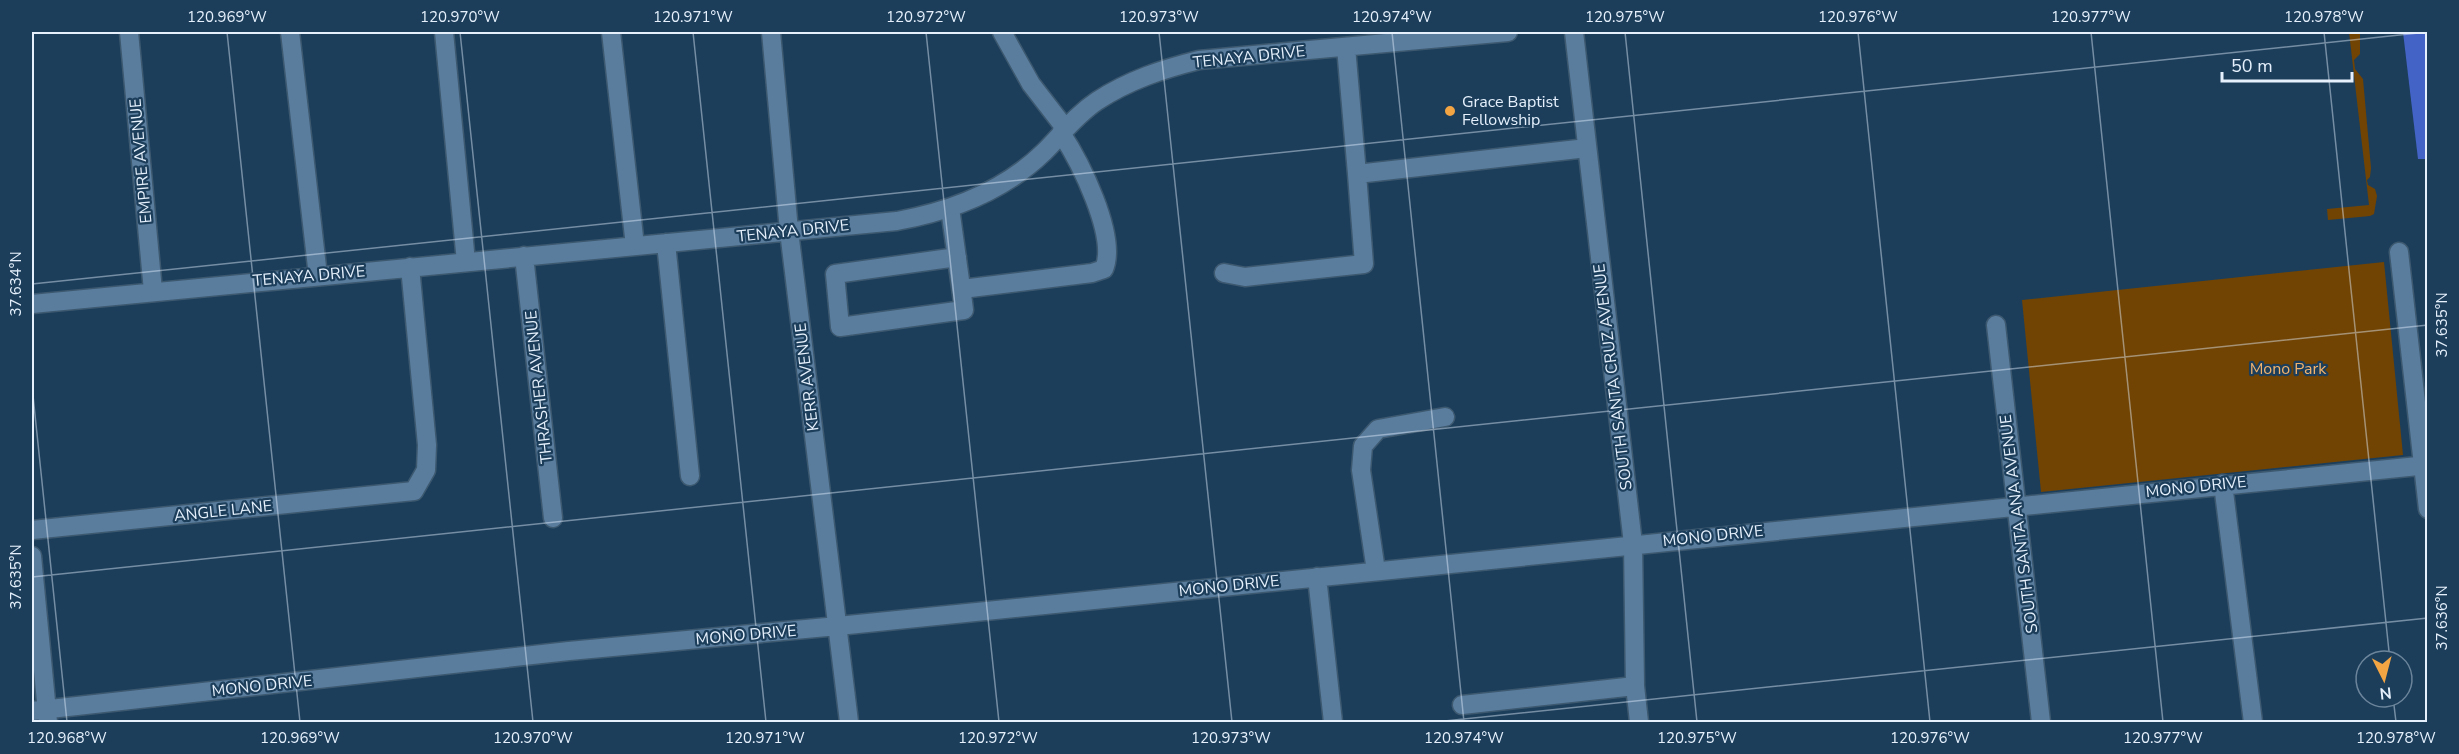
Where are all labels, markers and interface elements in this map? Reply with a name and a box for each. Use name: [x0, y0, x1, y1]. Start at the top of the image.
text: 120.969°W: [187, 7, 267, 27]
text: 120.970°W: [420, 7, 500, 27]
text: 120.971°W: [653, 7, 733, 27]
text: 120.972°W: [886, 7, 966, 27]
text: 120.973°W: [1119, 7, 1199, 27]
text: 120.974°W: [1352, 7, 1432, 27]
text: 120.975°W: [1585, 7, 1665, 27]
text: 120.976°W: [1818, 7, 1898, 27]
text: 120.977°W: [2051, 7, 2131, 27]
text: 120.978°W: [2284, 7, 2364, 27]
street label: TENAYA DRIVE: [1192, 40, 1306, 74]
scale bar: [2222, 45, 2352, 83]
text: 50 m: [2231, 54, 2273, 78]
place label: Grace Baptist Fellowship: [1462, 91, 1559, 131]
street label: EMPIRE AVENUE: [125, 98, 157, 224]
marker: Grace Baptist Fellowship: [1443, 104, 1457, 118]
street label: TENAYA DRIVE: [736, 214, 850, 248]
text: 37.634°N: [6, 251, 26, 317]
street label: TENAYA DRIVE: [252, 260, 366, 292]
street label: SOUTH SANTA CRUZ AVENUE: [1588, 263, 1638, 491]
text: 37.635°N: [2432, 292, 2452, 358]
street label: THRASHER AVENUE: [520, 309, 558, 465]
street label: KERR AVENUE: [789, 322, 825, 432]
park label: Mono Park: [2250, 358, 2327, 380]
street label: SOUTH SANTA ANA AVENUE: [1995, 413, 2043, 635]
street label: MONO DRIVE: [2145, 471, 2247, 503]
street label: ANGLE LANE: [173, 495, 273, 527]
street label: MONO DRIVE: [1662, 520, 1764, 552]
text: 37.635°N: [6, 544, 26, 610]
street label: MONO DRIVE: [1178, 570, 1280, 602]
text: 37.636°N: [2432, 585, 2452, 651]
street label: MONO DRIVE: [695, 620, 797, 650]
north arrow: [2354, 649, 2414, 709]
street label: MONO DRIVE: [211, 670, 313, 702]
text: N: [2378, 681, 2393, 704]
text: 120.968°W: [27, 728, 107, 748]
text: 120.969°W: [260, 728, 340, 748]
text: 120.970°W: [493, 728, 573, 748]
text: 120.971°W: [725, 728, 805, 748]
text: 120.972°W: [958, 728, 1038, 748]
text: 120.973°W: [1191, 728, 1271, 748]
text: 120.974°W: [1424, 728, 1504, 748]
text: 120.975°W: [1657, 728, 1737, 748]
text: 120.976°W: [1890, 728, 1970, 748]
text: 120.977°W: [2123, 728, 2203, 748]
text: 120.978°W: [2356, 728, 2436, 748]

